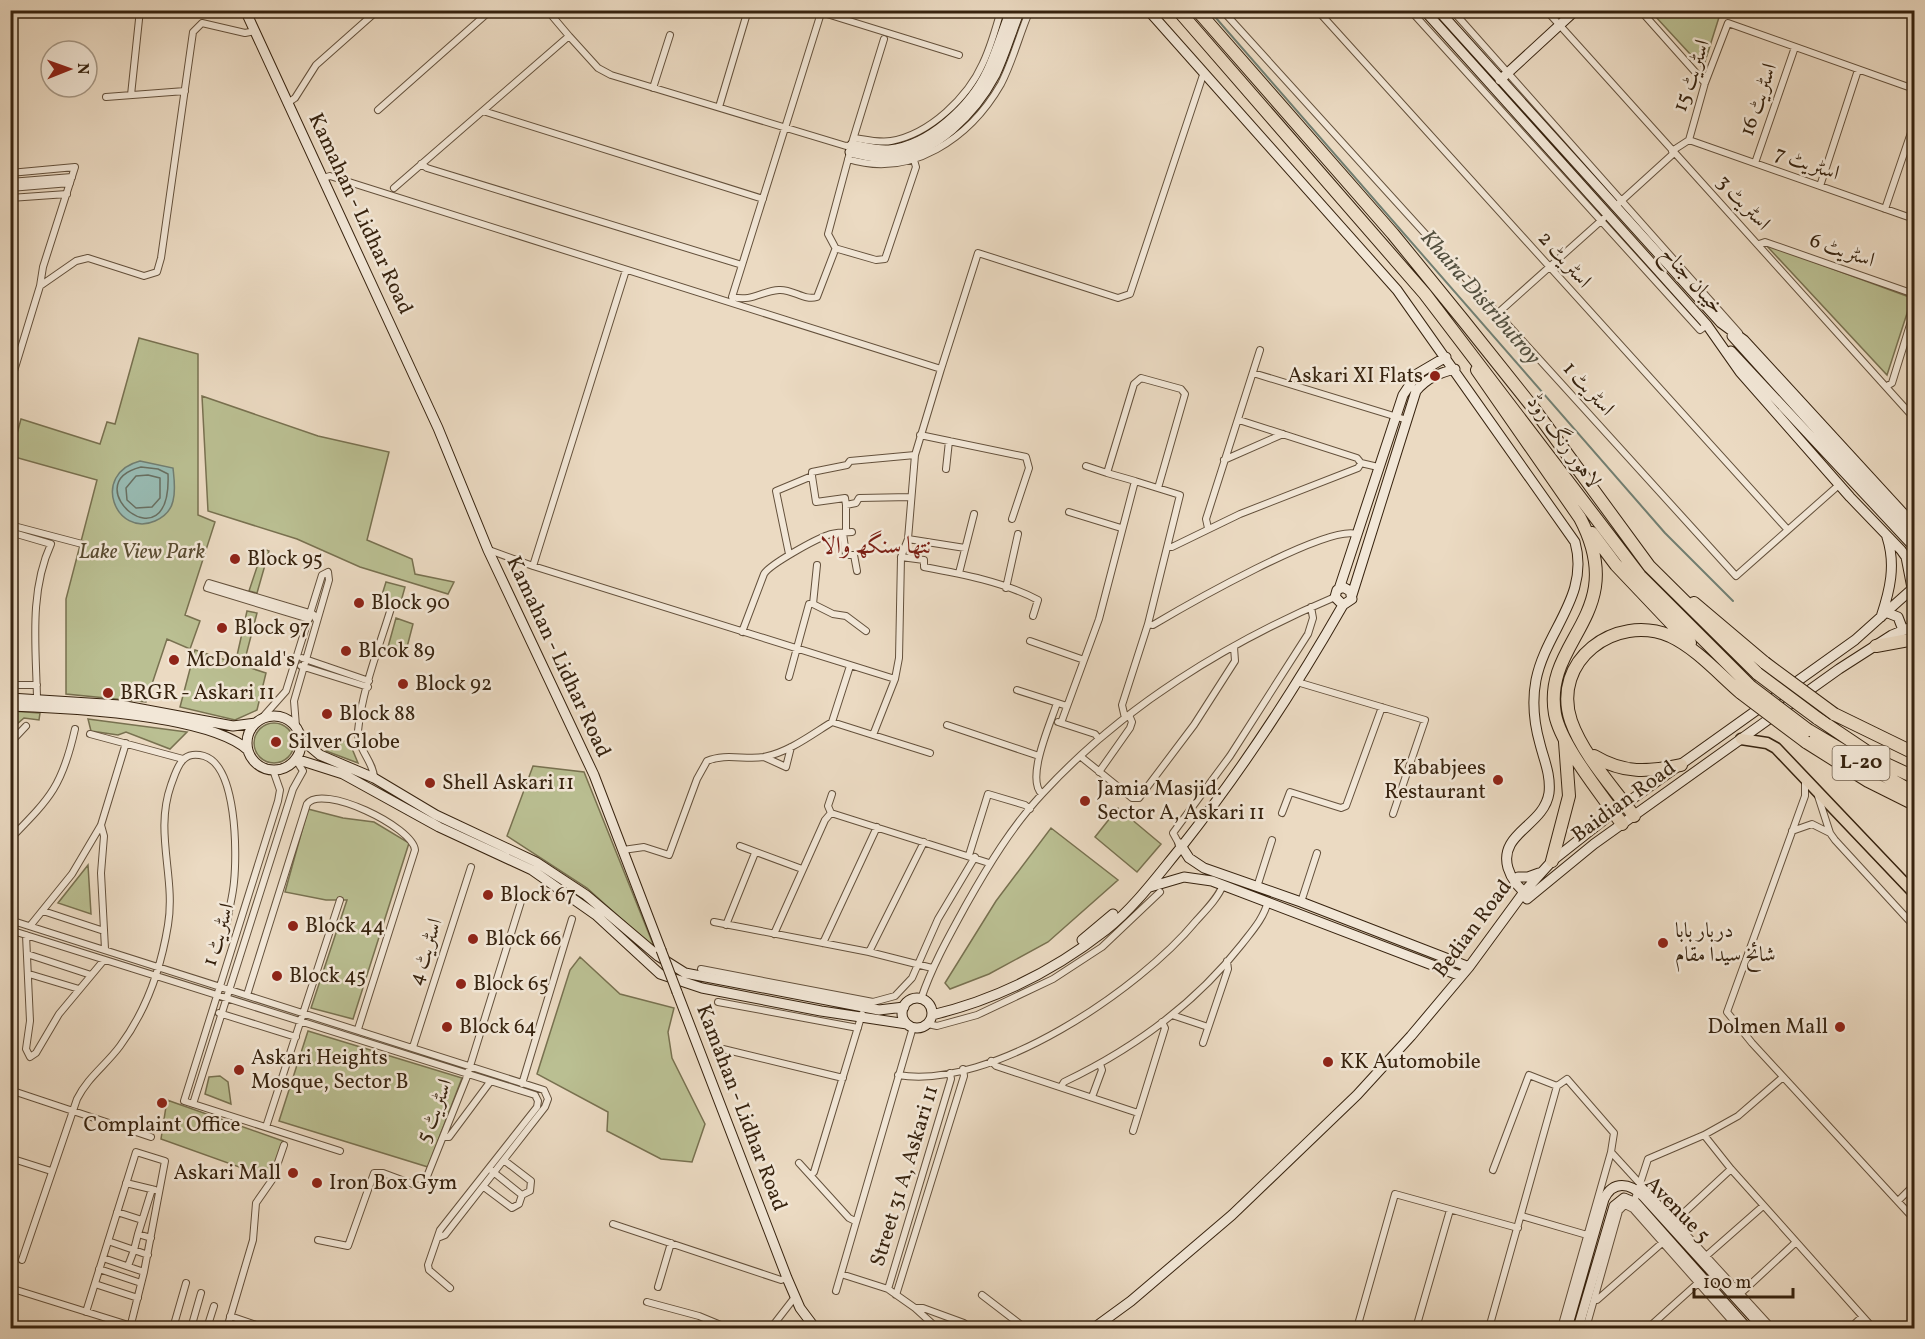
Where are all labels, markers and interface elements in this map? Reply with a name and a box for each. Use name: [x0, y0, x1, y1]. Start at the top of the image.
street label: اسٹریٹ 15: [1666, 36, 1718, 116]
north arrow: [39, 39, 99, 99]
street label: اسٹریٹ 16: [1733, 60, 1785, 140]
text: N: [71, 63, 93, 75]
street label: Kamahan - Lidhar Road: [301, 109, 419, 319]
street label: اسٹریٹ 7: [1771, 139, 1843, 189]
street label: اسٹریٹ 3: [1709, 169, 1777, 237]
water label: Khaira Distributroy: [1413, 224, 1547, 372]
street label: اسٹریٹ 2: [1531, 225, 1597, 295]
street label: اسٹریٹ 6: [1806, 226, 1878, 276]
street label: خیبان جناح: [1651, 241, 1730, 323]
street label: اسٹریٹ 1: [1556, 355, 1620, 423]
place label: Askari XI Flats: [1288, 362, 1423, 391]
marker: Askari XI Flats: [1428, 369, 1442, 383]
street label: لاہور رنگ روڈ: [1519, 389, 1607, 495]
district label: نتھا سنگھ والا: [820, 530, 932, 564]
park label: Lake View Park: [79, 538, 206, 567]
place label: Block 95: [247, 545, 323, 574]
marker: Block 95: [228, 552, 242, 566]
street label: Kamahan - Lidhar Road: [499, 552, 617, 762]
place label: Block 90: [371, 589, 450, 618]
marker: Block 90: [352, 596, 366, 610]
place label: Block 97: [234, 614, 310, 643]
marker: Block 97: [215, 621, 229, 635]
place label: Blcok 89: [358, 637, 435, 666]
marker: Blcok 89: [339, 644, 353, 658]
place label: McDonald's: [186, 646, 295, 675]
marker: McDonald's: [167, 653, 181, 667]
place label: Block 92: [415, 670, 492, 699]
marker: Block 92: [396, 677, 410, 691]
place label: BRGR - Askari 11: [120, 679, 275, 708]
marker: BRGR - Askari 11: [101, 686, 115, 700]
place label: Block 88: [339, 700, 415, 729]
marker: Block 88: [320, 707, 334, 721]
place label: Silver Globe: [288, 728, 400, 757]
marker: Silver Globe: [269, 735, 283, 749]
road number: L-20: [1832, 746, 1890, 780]
place label: Kababjees Restaurant: [1384, 754, 1486, 807]
street label: Baidian Road: [1566, 754, 1682, 850]
place label: Shell Askari 11: [442, 769, 574, 798]
marker: Kababjees Restaurant: [1491, 773, 1505, 787]
place label: Jamia Masjid. Sector A, Askari 11: [1097, 775, 1265, 828]
marker: Shell Askari 11: [423, 776, 437, 790]
marker: Jamia Masjid. Sector A, Askari 11: [1078, 794, 1092, 808]
street label: Bedian Road: [1427, 874, 1519, 984]
place label: Block 67: [500, 881, 576, 910]
marker: Block 67: [481, 888, 495, 902]
street label: اسٹریٹ 1: [196, 900, 242, 970]
place label: Block 44: [305, 912, 385, 941]
street label: اسٹریٹ 4: [402, 915, 450, 989]
place label: دربار بابا شائخ سیدا مقام: [1675, 917, 1776, 972]
marker: Block 44: [286, 919, 300, 933]
place label: Block 66: [485, 925, 561, 954]
marker: Block 66: [466, 932, 480, 946]
marker: دربار بابا شائخ سیدا مقام: [1656, 936, 1670, 950]
place label: Block 45: [289, 962, 366, 991]
marker: Block 45: [270, 969, 284, 983]
place label: Block 65: [473, 970, 549, 999]
marker: Block 65: [454, 977, 468, 991]
street label: Kamahan - Lidhar Road: [688, 1001, 794, 1215]
place label: Block 64: [459, 1013, 537, 1042]
place label: Dolmen Mall: [1708, 1013, 1828, 1042]
marker: Block 64: [440, 1020, 454, 1034]
marker: Dolmen Mall: [1833, 1020, 1847, 1034]
place label: Askari Heights Mosque, Sector B: [251, 1044, 409, 1097]
place label: KK Automobile: [1340, 1048, 1481, 1077]
marker: KK Automobile: [1321, 1055, 1335, 1069]
marker: Askari Heights Mosque, Sector B: [232, 1063, 246, 1077]
street label: اسٹریٹ 5: [410, 1075, 460, 1147]
street label: Street 31 A, Askari 11: [864, 1082, 946, 1270]
marker: Complaint Office: [155, 1096, 169, 1110]
place label: Complaint Office: [83, 1111, 241, 1140]
place label: Askari Mall: [173, 1159, 281, 1188]
marker: Askari Mall: [286, 1166, 300, 1180]
place label: Iron Box Gym: [329, 1169, 457, 1198]
street label: Avenue 5: [1638, 1170, 1716, 1250]
marker: Iron Box Gym: [310, 1176, 324, 1190]
scale bar: [1694, 1261, 1793, 1299]
text: 100 m: [1703, 1271, 1752, 1296]

